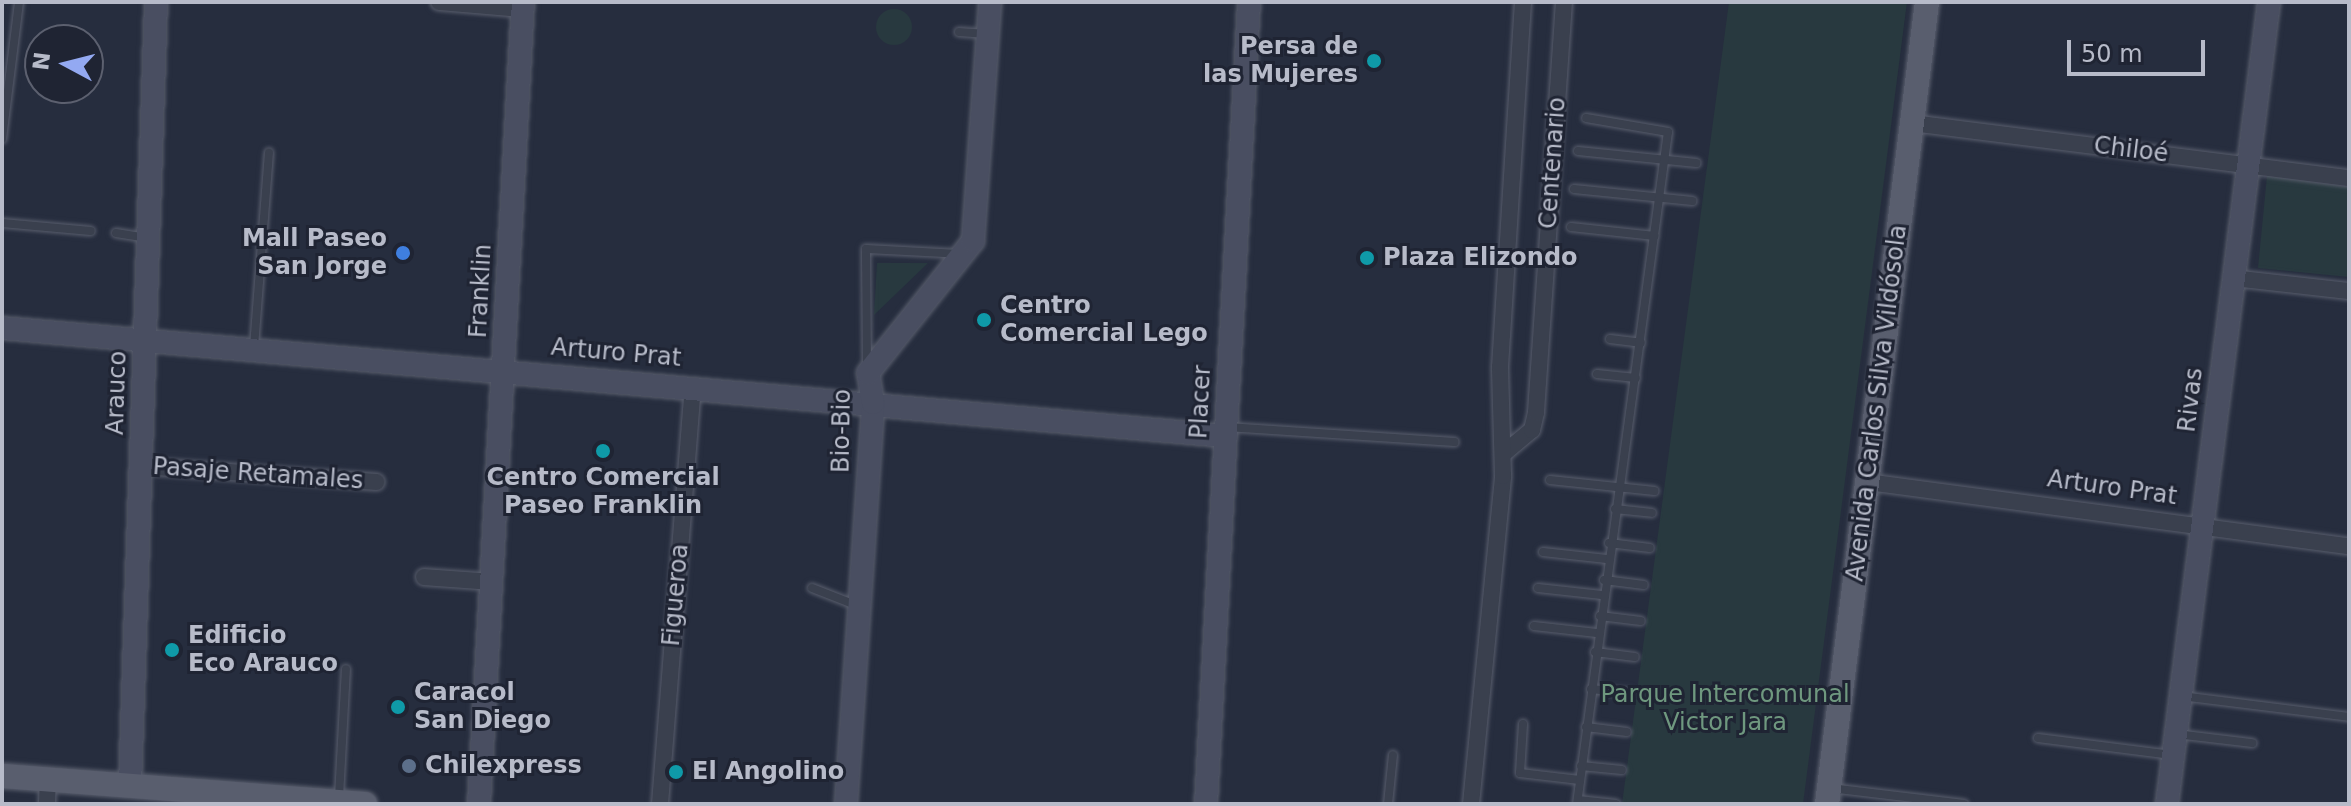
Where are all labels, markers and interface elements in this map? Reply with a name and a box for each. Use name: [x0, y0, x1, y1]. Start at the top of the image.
north arrow: [24, 24, 104, 104]
scale bar: [2071, 24, 2209, 74]
place label: Persa de las Mujeres: [1203, 33, 1358, 89]
text: 50 m: [2081, 40, 2143, 68]
text: N: [28, 51, 55, 72]
marker: Persa de las Mujeres: [1365, 52, 1383, 70]
street label: Centenario: [1534, 96, 1572, 230]
street label: Chiloé: [2092, 131, 2170, 169]
street label: Avenida Carlos Silva Vildósola: [1841, 223, 1913, 583]
place label: Mall Paseo San Jorge: [242, 225, 387, 281]
street label: Franklin: [464, 243, 498, 339]
marker: Mall Paseo San Jorge: [394, 244, 412, 262]
place label: Plaza Elizondo: [1383, 244, 1578, 272]
marker: Plaza Elizondo: [1358, 249, 1376, 267]
place label: Centro Comercial Lego: [1000, 292, 1208, 348]
marker: Centro Comercial Lego: [975, 311, 993, 329]
street label: Arturo Prat: [550, 333, 682, 373]
street label: Arauco: [101, 350, 133, 436]
street label: Placer: [1185, 364, 1217, 440]
street label: Rivas: [2173, 366, 2209, 434]
street label: Bio-Bio: [827, 389, 857, 473]
marker: Centro Comercial Paseo Franklin: [594, 442, 612, 460]
street label: Pasaje Retamales: [152, 452, 364, 496]
place label: Centro Comercial Paseo Franklin: [486, 464, 720, 520]
street label: Arturo Prat: [2045, 465, 2179, 511]
street label: Figueroa: [657, 543, 695, 647]
place label: Edificio Eco Arauco: [188, 622, 338, 678]
marker: Edificio Eco Arauco: [163, 641, 181, 659]
place label: Caracol San Diego: [414, 679, 551, 735]
park label: Parque Intercomunal Victor Jara: [1600, 681, 1850, 737]
marker: Caracol San Diego: [389, 698, 407, 716]
place label: Chilexpress: [425, 752, 582, 780]
marker: Chilexpress: [400, 757, 418, 775]
place label: El Angolino: [692, 758, 844, 786]
marker: El Angolino: [667, 763, 685, 781]

